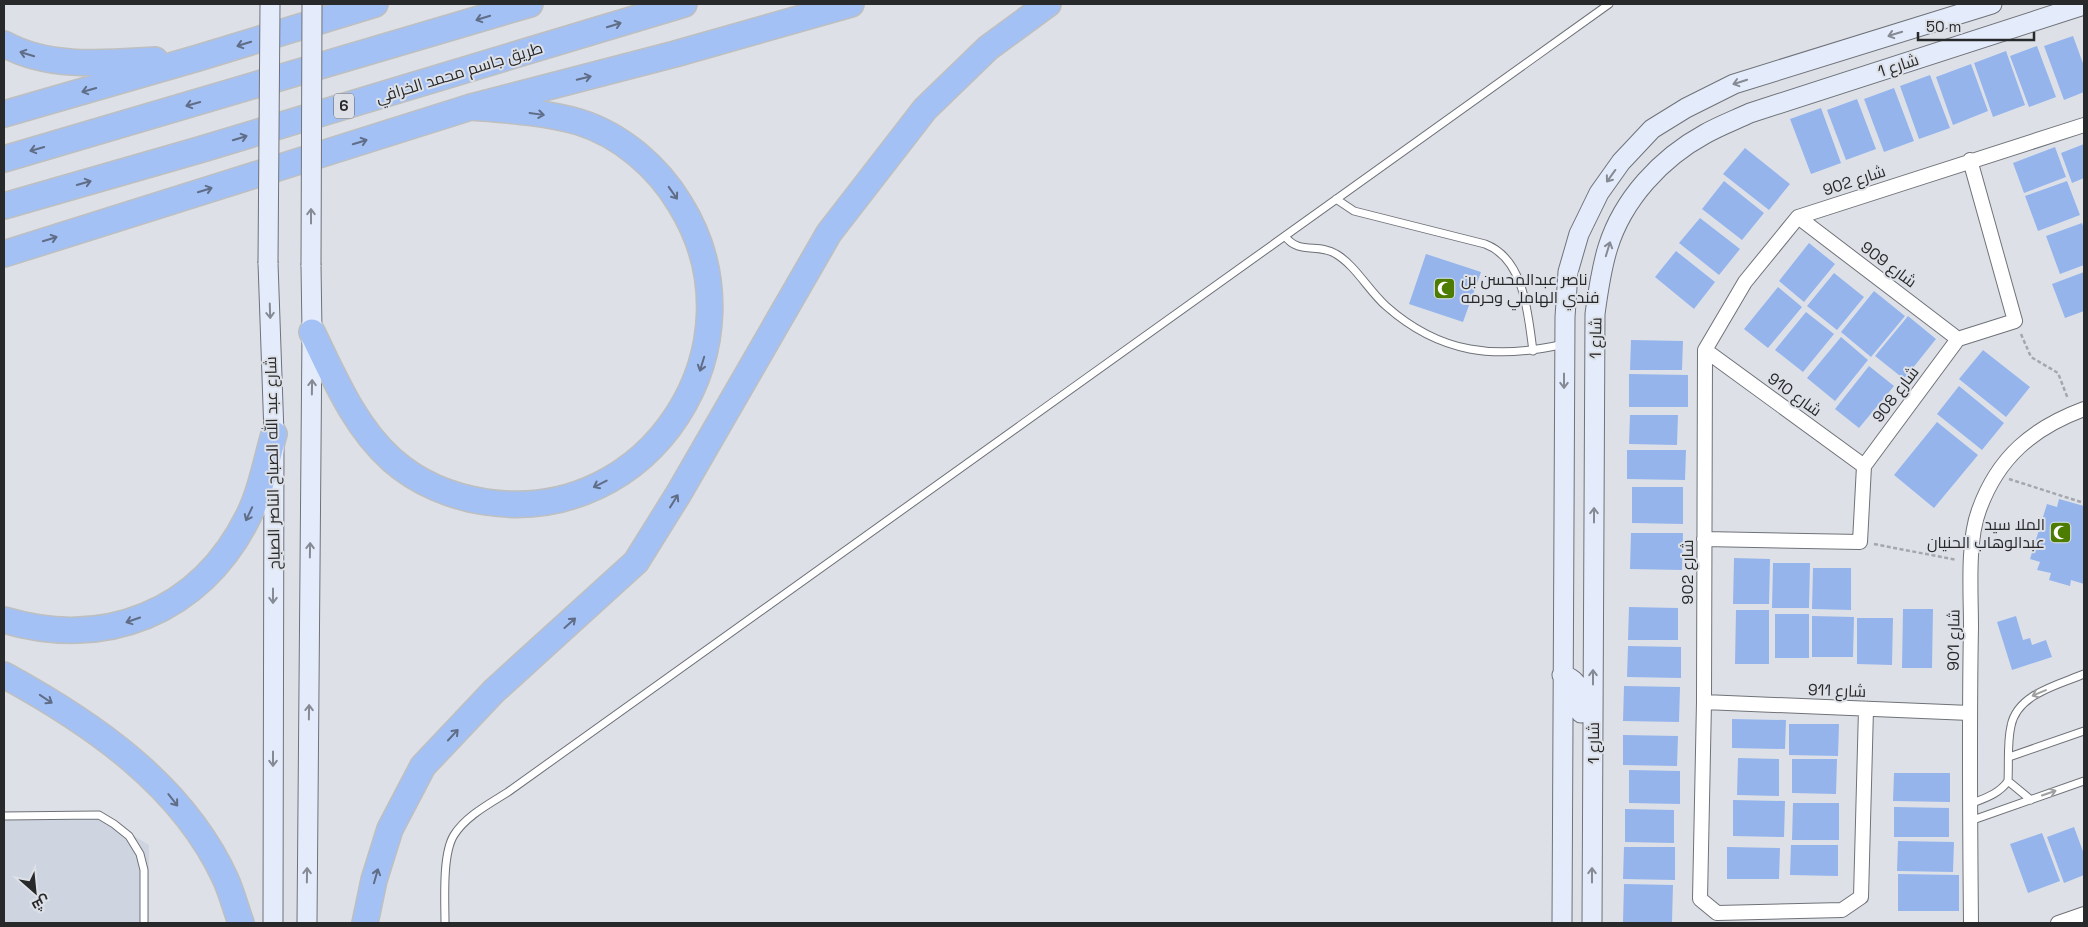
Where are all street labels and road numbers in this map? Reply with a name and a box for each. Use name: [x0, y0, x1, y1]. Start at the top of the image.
street label: طريق جاسم محمد الخرافي: [373, 37, 546, 111]
street label: شارع 1: [1875, 49, 1922, 83]
road number: 6: [334, 94, 354, 118]
street label: شارع 902: [1820, 160, 1889, 201]
street label: شارع 909: [1856, 236, 1921, 293]
street label: شارع 1: [1585, 317, 1607, 359]
street label: شارع عبد الله الصباح الناصر الصباح: [260, 356, 286, 570]
street label: شارع 908: [1867, 362, 1924, 427]
street label: شارع 910: [1763, 368, 1826, 422]
street label: شارع 902: [1677, 540, 1699, 604]
street label: شارع 901: [1942, 609, 1966, 671]
street label: شارع 911: [1807, 679, 1866, 703]
street label: شارع 1: [1583, 722, 1605, 764]

